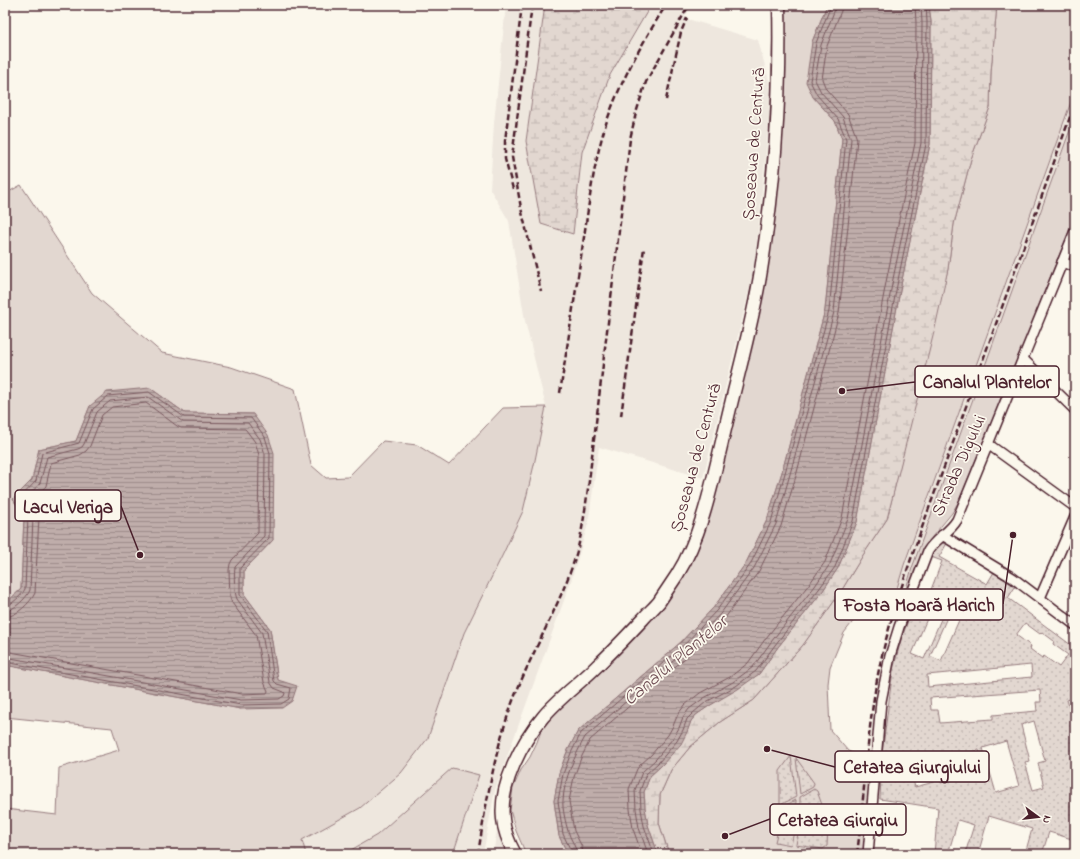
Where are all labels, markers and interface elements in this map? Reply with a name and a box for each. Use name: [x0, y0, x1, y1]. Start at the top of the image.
street label: Șoseaua de Centură: [737, 67, 773, 221]
callout: Canalul Plantelor: [915, 366, 1059, 397]
text: Canalul Plantelor: [923, 370, 1053, 397]
street label: Șoseaua de Centură: [665, 381, 729, 535]
street label: Strada Digului: [926, 411, 995, 521]
callout: Lacul Veriga: [15, 490, 121, 521]
text: Lacul Veriga: [23, 495, 113, 524]
callout: Fosta Moară Harich: [835, 589, 1003, 620]
text: Fosta Moară Harich: [842, 593, 995, 620]
water label: Canalul Plantelor: [618, 608, 736, 713]
callout: Cetatea Giurgiului: [835, 751, 989, 782]
text: Cetatea Giurgiului: [843, 755, 981, 784]
north arrow: [1018, 797, 1058, 837]
callout: Cetatea Giurgiu: [770, 804, 906, 835]
text: Cetatea Giurgiu: [778, 808, 898, 837]
text: N: [1038, 814, 1055, 825]

